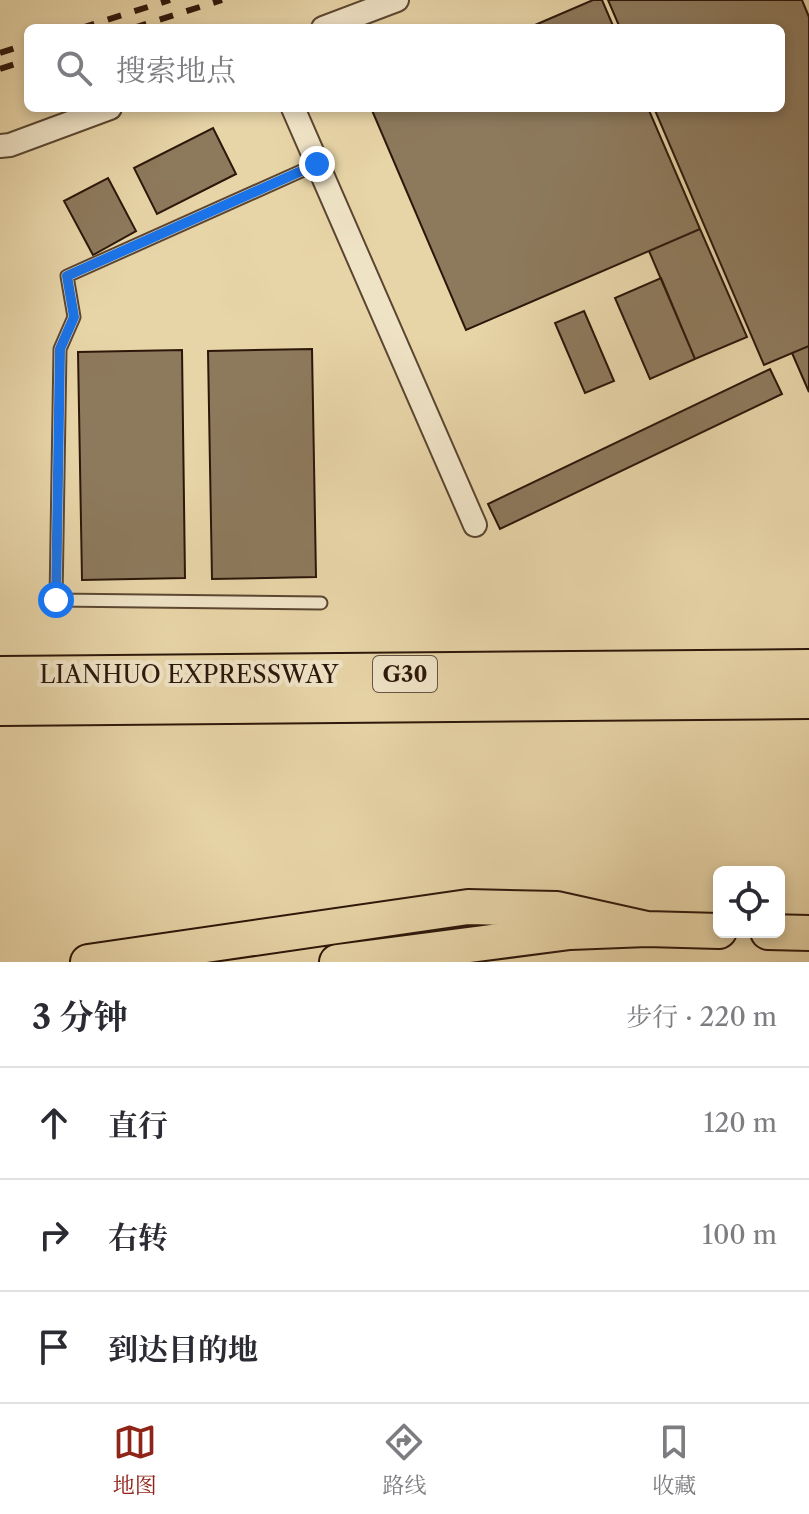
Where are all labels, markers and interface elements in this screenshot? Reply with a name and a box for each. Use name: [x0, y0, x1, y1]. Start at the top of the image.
search box: [24, 24, 785, 112]
icon: search: [52, 46, 96, 90]
text: 搜索地点: [116, 52, 236, 89]
route end: [299, 146, 335, 182]
route start: [38, 582, 74, 618]
road number: G30: [373, 656, 437, 692]
street label: LIANHUO EXPRESSWAY: [40, 660, 339, 689]
map controls: [713, 866, 785, 938]
button: locate: [713, 866, 785, 938]
text: 3 分钟: [32, 996, 128, 1038]
text: 步行 · 220 m: [626, 1001, 777, 1033]
icon: ahead: [32, 1101, 76, 1145]
text: 直行: [108, 1107, 168, 1144]
text: 120 m: [703, 1107, 777, 1139]
icon: right: [32, 1213, 76, 1257]
text: 右转: [108, 1219, 168, 1256]
text: 100 m: [702, 1219, 777, 1251]
icon: arrive: [32, 1325, 76, 1369]
text: 到达目的地: [108, 1331, 258, 1368]
tab: 地图: [113, 1420, 157, 1499]
tab: 路线: [382, 1420, 426, 1499]
tab: 收藏: [652, 1420, 696, 1499]

